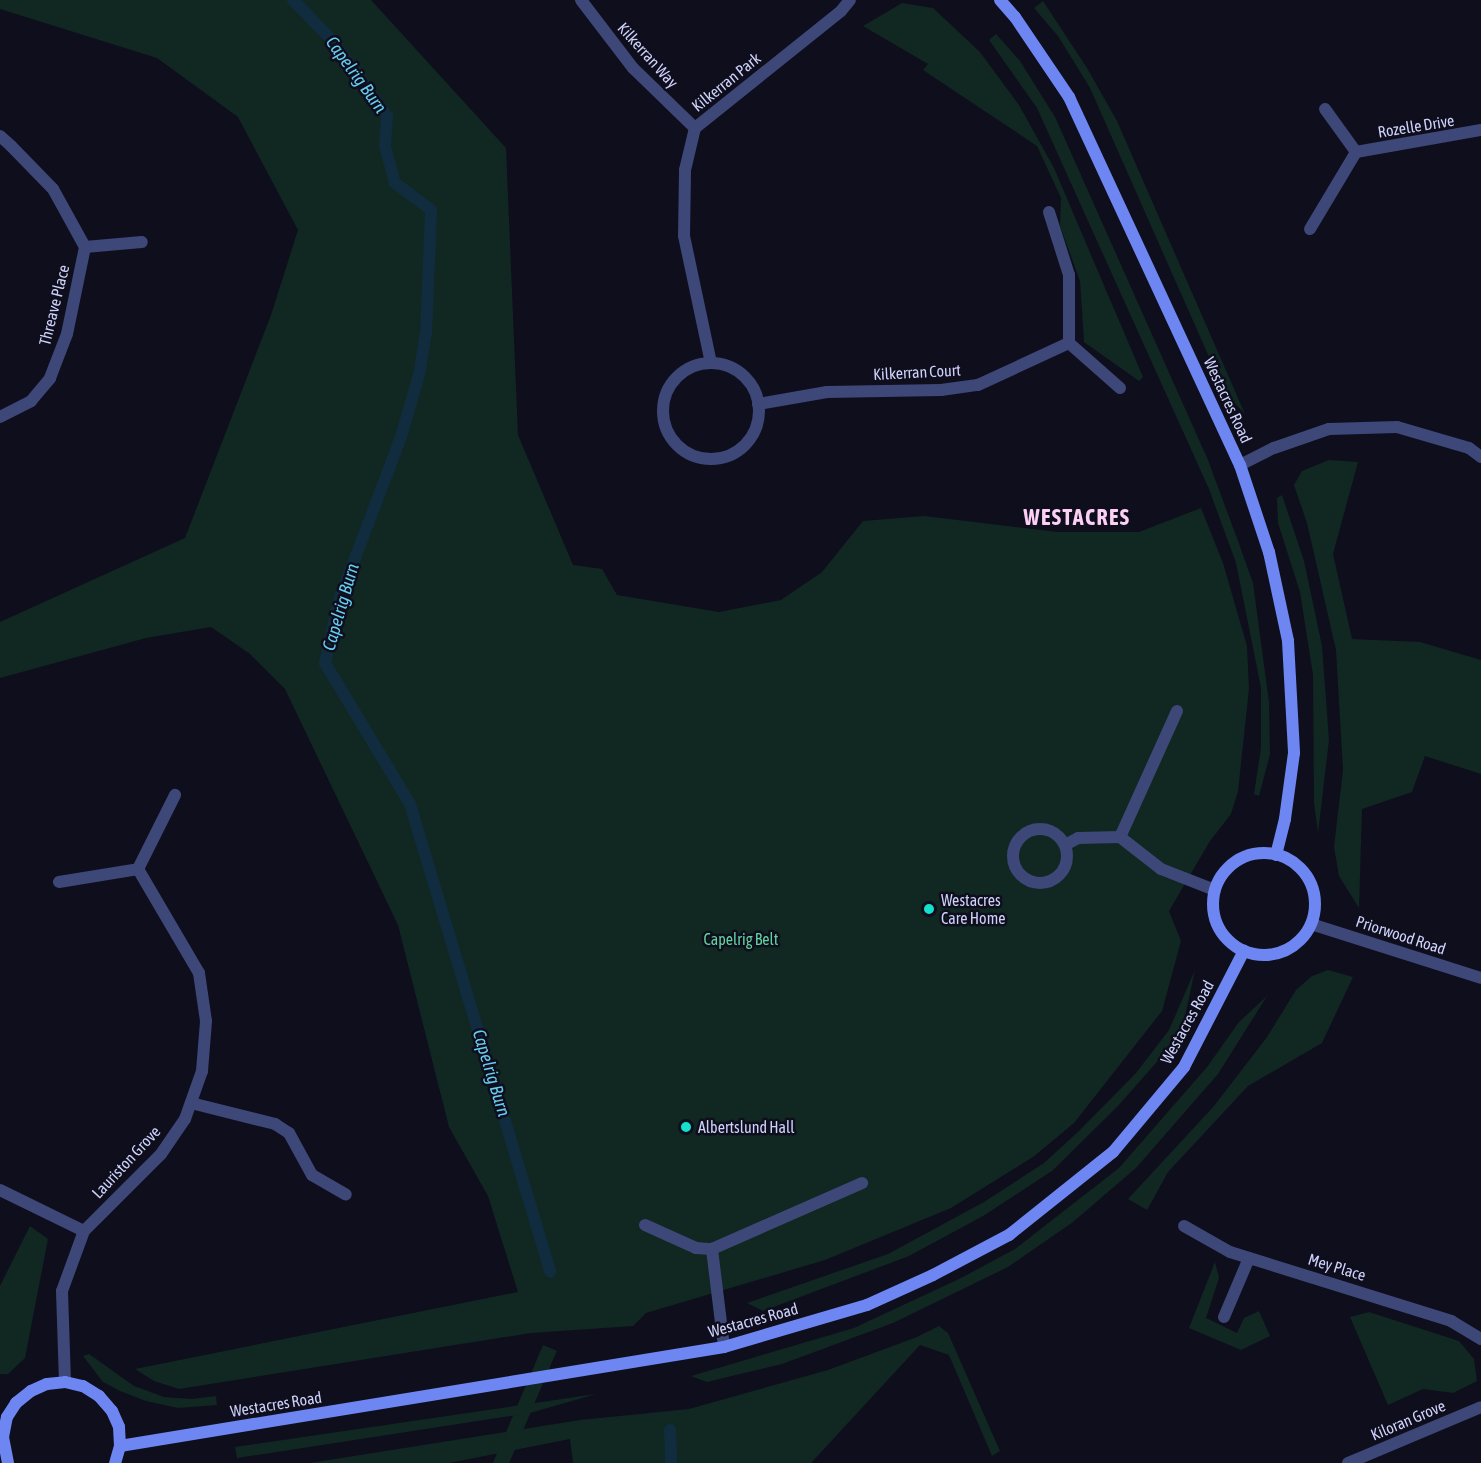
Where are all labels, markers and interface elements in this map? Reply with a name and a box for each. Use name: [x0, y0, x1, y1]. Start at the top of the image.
street label: Kilkerran Way: [614, 18, 682, 92]
water label: Capelrig Burn: [321, 32, 391, 118]
street label: Kilkerran Park: [688, 48, 764, 116]
street label: Rozelle Drive: [1376, 110, 1456, 142]
street label: Threave Place: [35, 263, 73, 347]
street label: Westacres Road: [1200, 354, 1256, 446]
street label: Kilkerran Court: [873, 360, 961, 384]
district label: WESTACRES: [1023, 505, 1131, 531]
water label: Capelrig Burn: [318, 561, 364, 653]
place label: Westacres Care Home: [941, 890, 1005, 928]
marker: Westacres Care Home: [922, 902, 936, 916]
street label: Priorwood Road: [1354, 911, 1448, 959]
park label: Capelrig Belt: [704, 929, 778, 949]
street label: Westacres Road: [1156, 977, 1218, 1067]
water label: Capelrig Burn: [468, 1027, 514, 1119]
place label: Albertslund Hall: [698, 1117, 794, 1137]
marker: Albertslund Hall: [679, 1120, 693, 1134]
street label: Lauriston Grove: [88, 1122, 164, 1202]
street label: Mey Place: [1306, 1249, 1368, 1285]
street label: Westacres Road: [706, 1299, 800, 1341]
street label: Westacres Road: [229, 1387, 323, 1421]
street label: Kiloran Grove: [1368, 1396, 1448, 1444]

